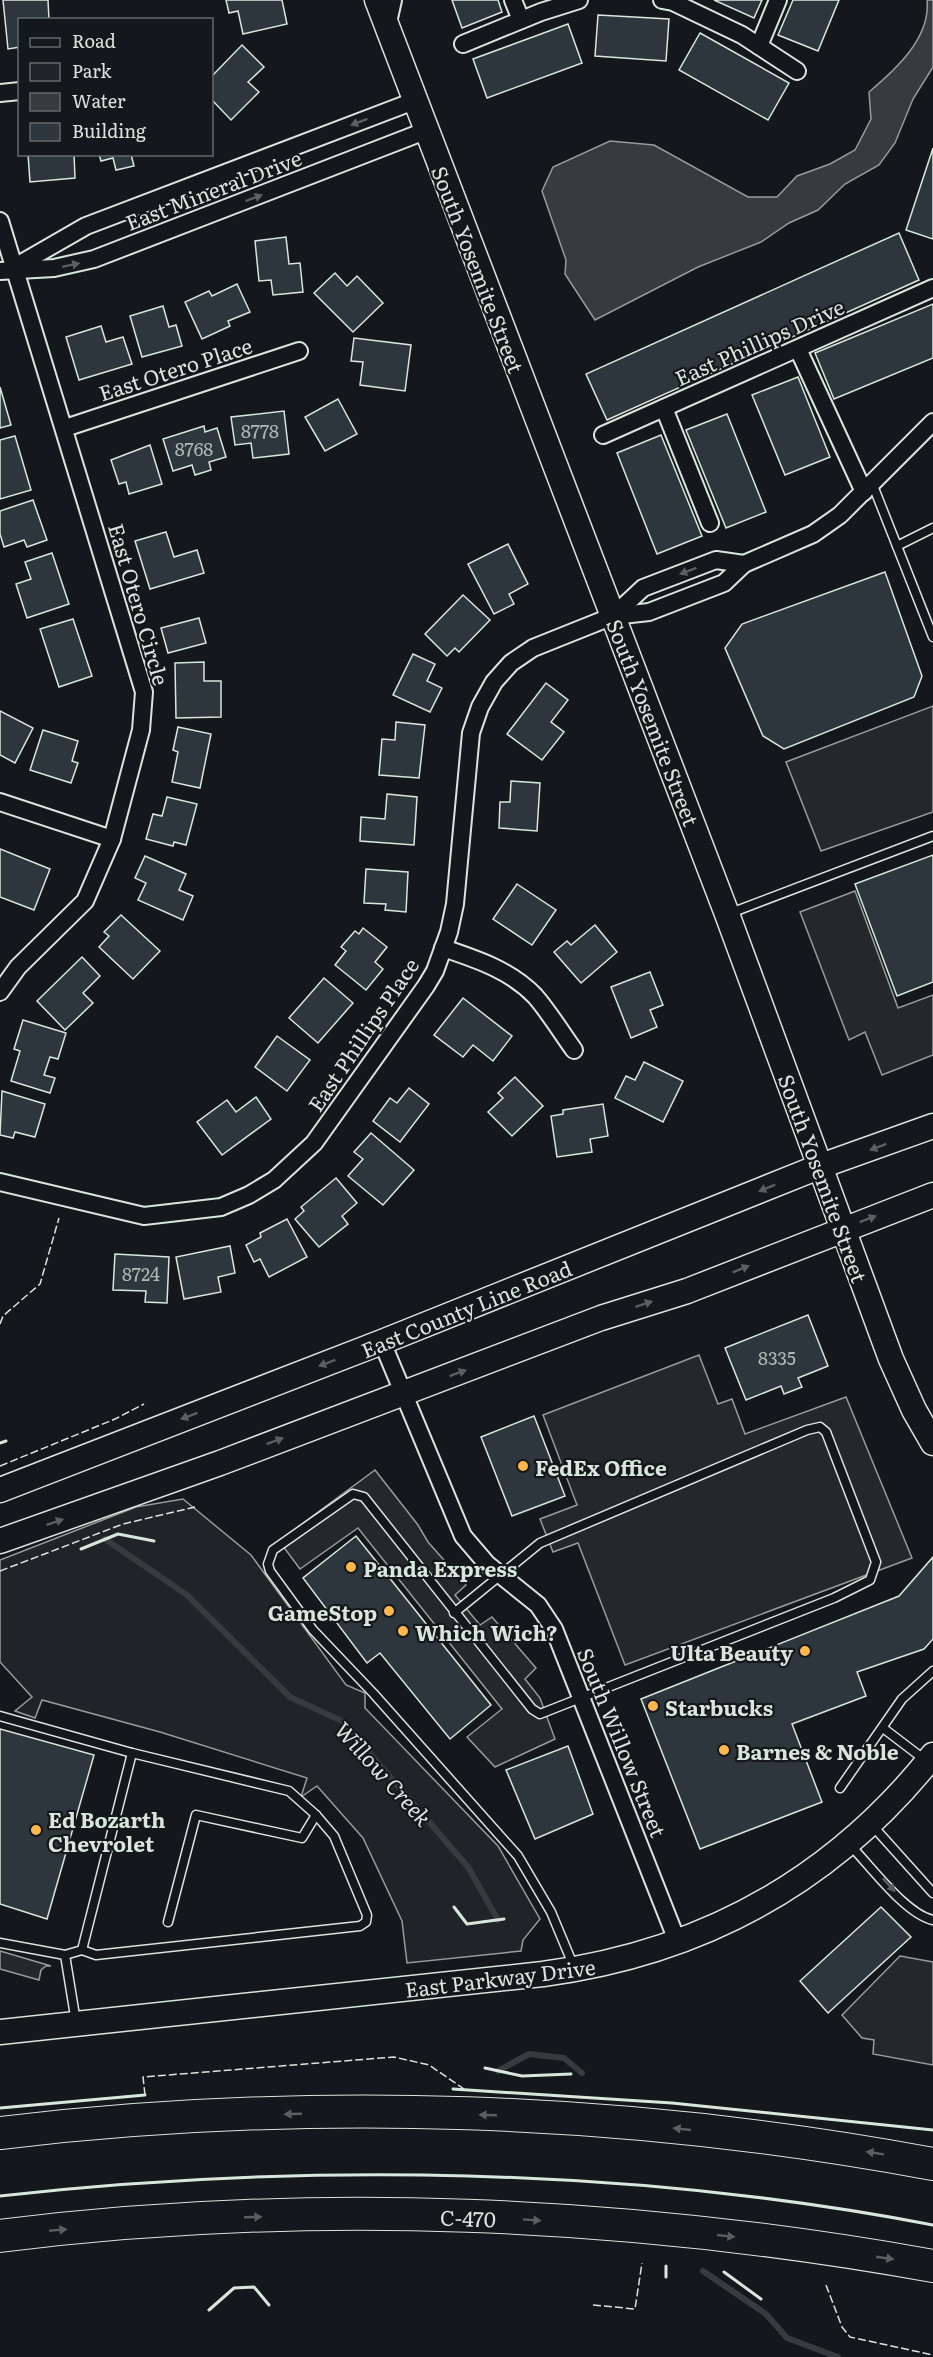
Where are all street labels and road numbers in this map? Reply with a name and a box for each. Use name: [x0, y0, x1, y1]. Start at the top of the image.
street label: East Mineral Drive: [120, 141, 306, 237]
street label: South Yosemite Street: [425, 161, 533, 378]
street label: East Phillips Drive: [669, 290, 849, 392]
street label: East Otero Place: [94, 329, 256, 407]
street label: East Otero Circle: [102, 519, 178, 689]
street label: South Yosemite Street: [600, 614, 708, 831]
street label: East Phillips Place: [299, 951, 425, 1117]
street label: South Yosemite Street: [772, 1070, 876, 1287]
street label: East County Line Road: [356, 1251, 576, 1364]
street label: South Willow Street: [571, 1643, 675, 1842]
street label: East Parkway Drive: [403, 1950, 597, 2004]
street label: C-470: [440, 2201, 496, 2233]

